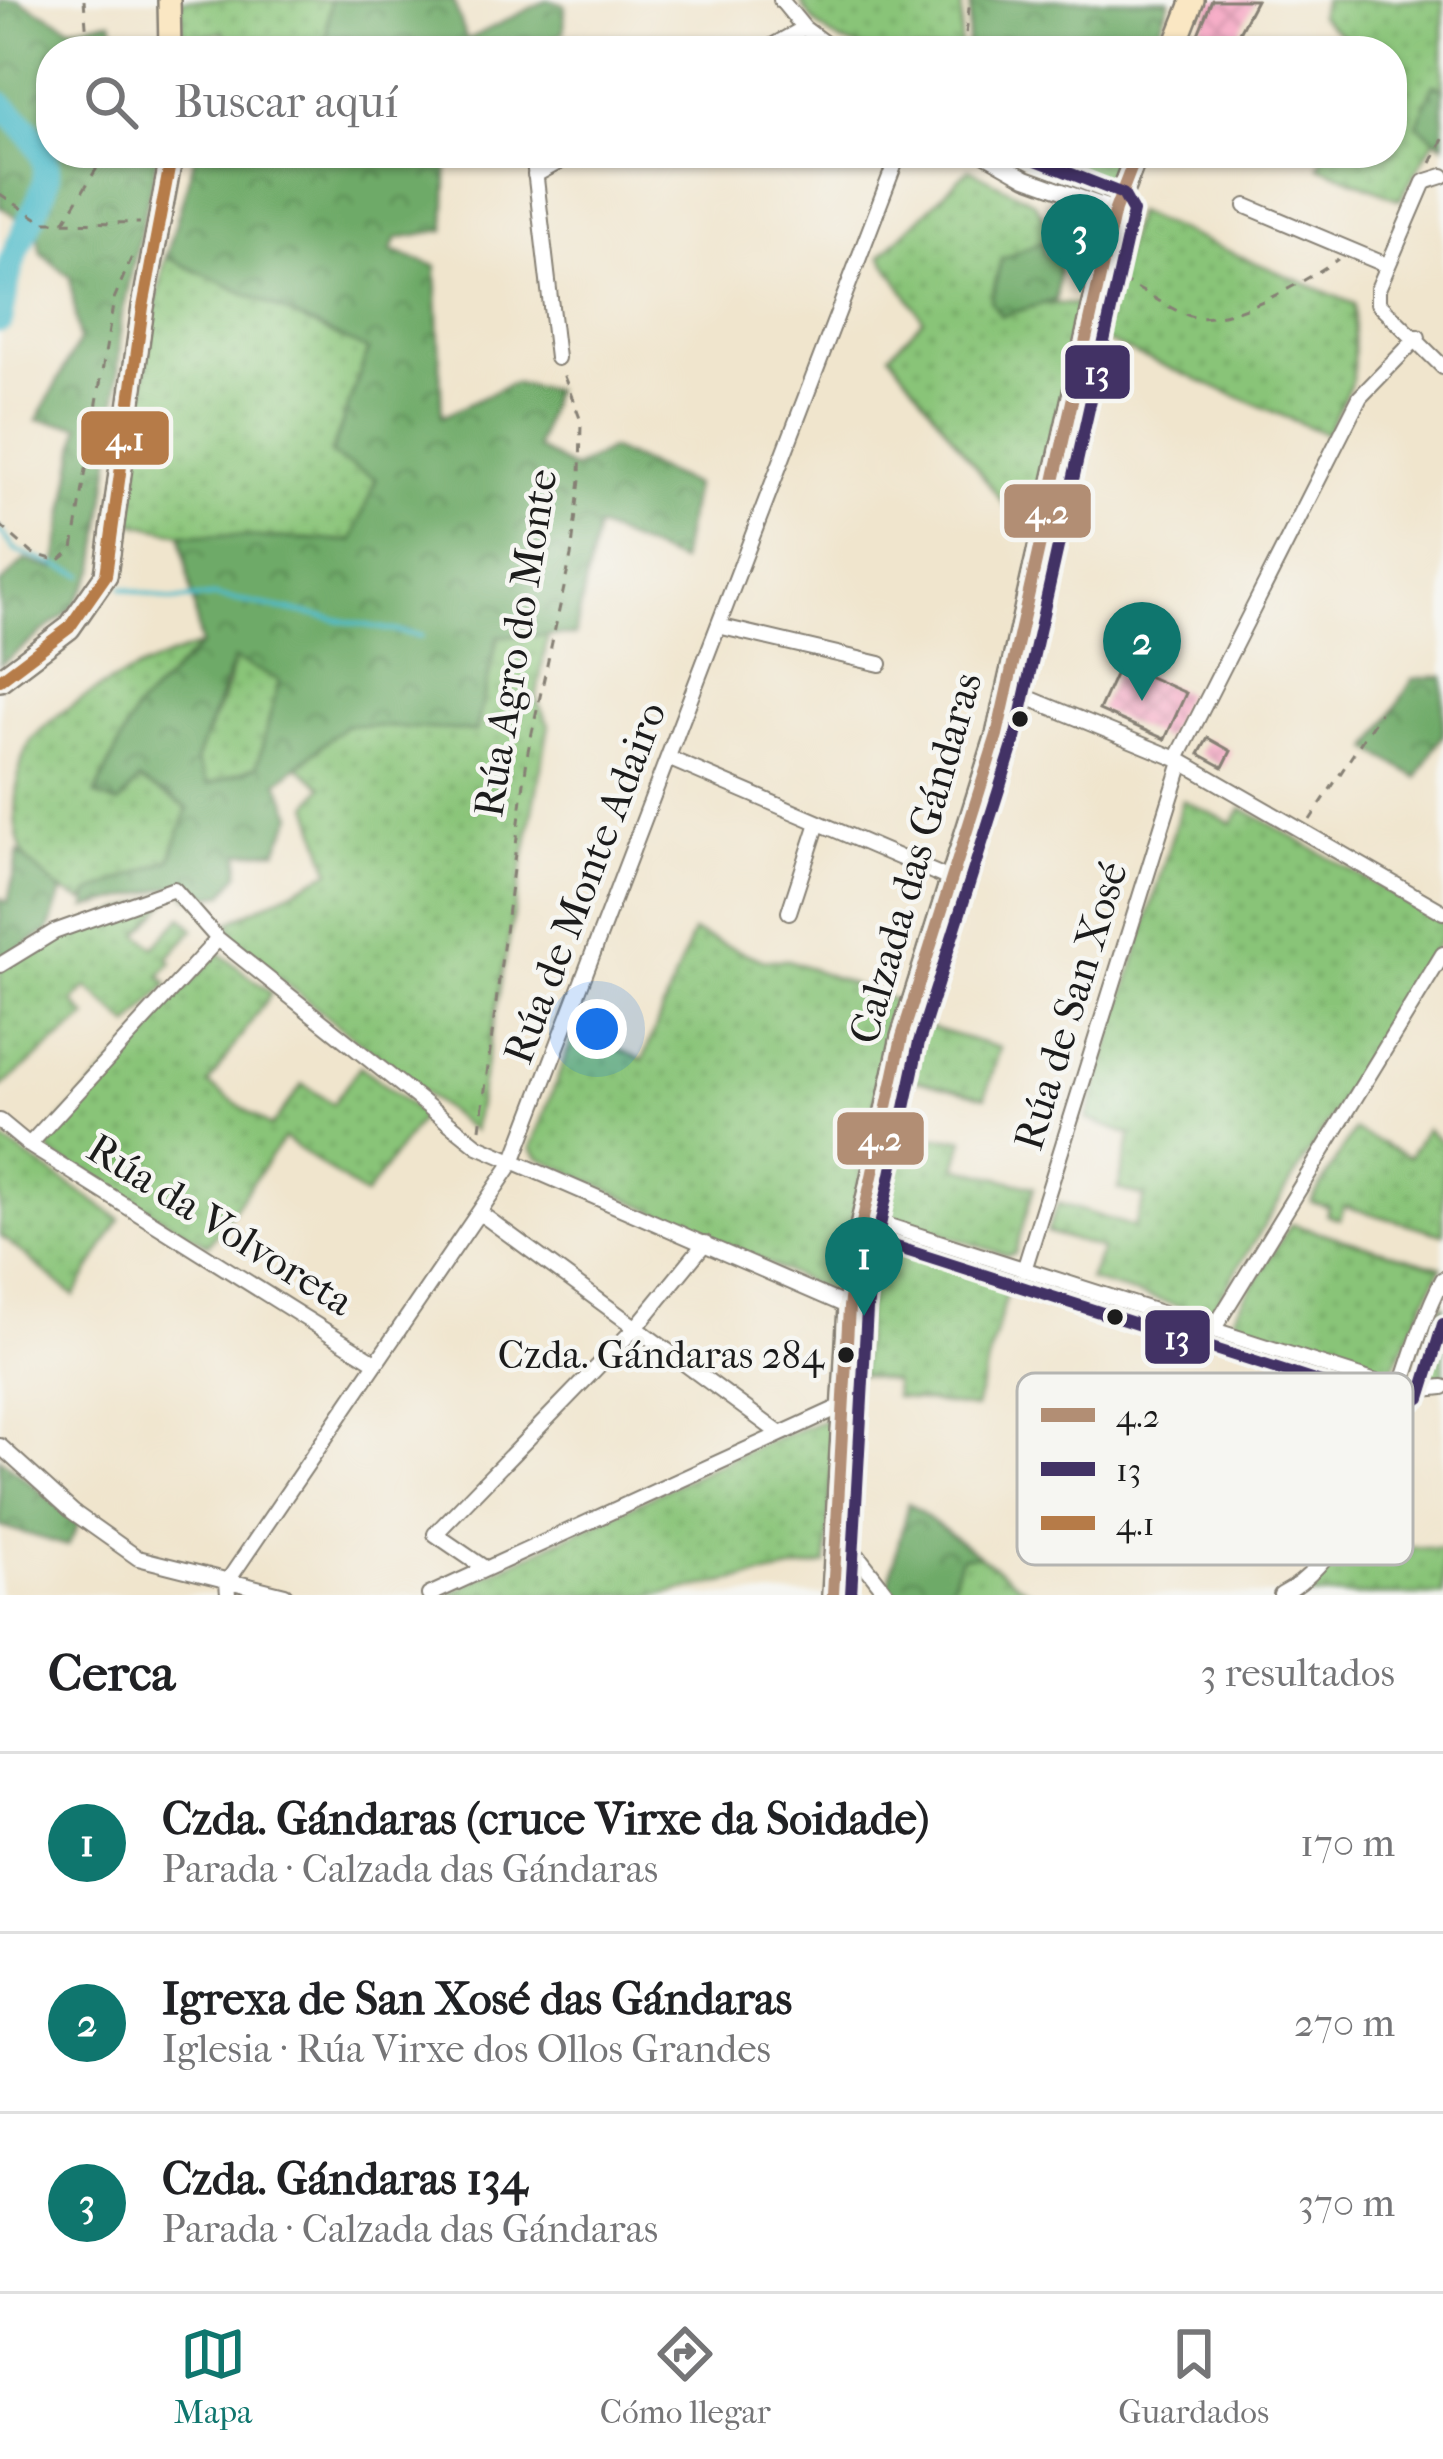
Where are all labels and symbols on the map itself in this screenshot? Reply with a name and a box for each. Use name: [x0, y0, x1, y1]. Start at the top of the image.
pin: 3: [1041, 194, 1119, 293]
line badge: 13: [1063, 343, 1132, 401]
text: 13: [1084, 354, 1110, 393]
line badge: 4.1: [79, 409, 171, 467]
text: 4.1: [105, 420, 144, 460]
street label: Rúa Agro do Monte: [464, 465, 568, 821]
line badge: 4.2: [1002, 482, 1093, 540]
text: 4.2: [1024, 493, 1069, 533]
pin: 2: [1103, 602, 1181, 701]
street label: Calzada das Gándaras: [840, 667, 992, 1049]
street label: Rúa de Monte Adairo: [493, 695, 677, 1071]
unlabelled marker: [1009, 708, 1031, 730]
street label: Rúa de San Xosé: [1004, 856, 1138, 1156]
your location: [567, 999, 627, 1059]
line badge: 4.2: [835, 1110, 926, 1167]
text: 4.2: [857, 1120, 902, 1160]
street label: Rúa da Volvoreta: [78, 1124, 362, 1327]
pin: 1: [825, 1217, 903, 1316]
unlabelled marker: [1104, 1306, 1126, 1328]
line badge: 13: [1143, 1308, 1212, 1366]
text: 13: [1164, 1319, 1190, 1358]
place label: Czda. Gándaras 284: [498, 1332, 825, 1378]
marker: Czda. Gándaras 284: [835, 1344, 857, 1366]
legend: [1017, 1373, 1413, 1565]
text: 4.2: [1116, 1397, 1160, 1436]
text: 13: [1116, 1451, 1141, 1490]
text: 4.1: [1116, 1505, 1154, 1544]

